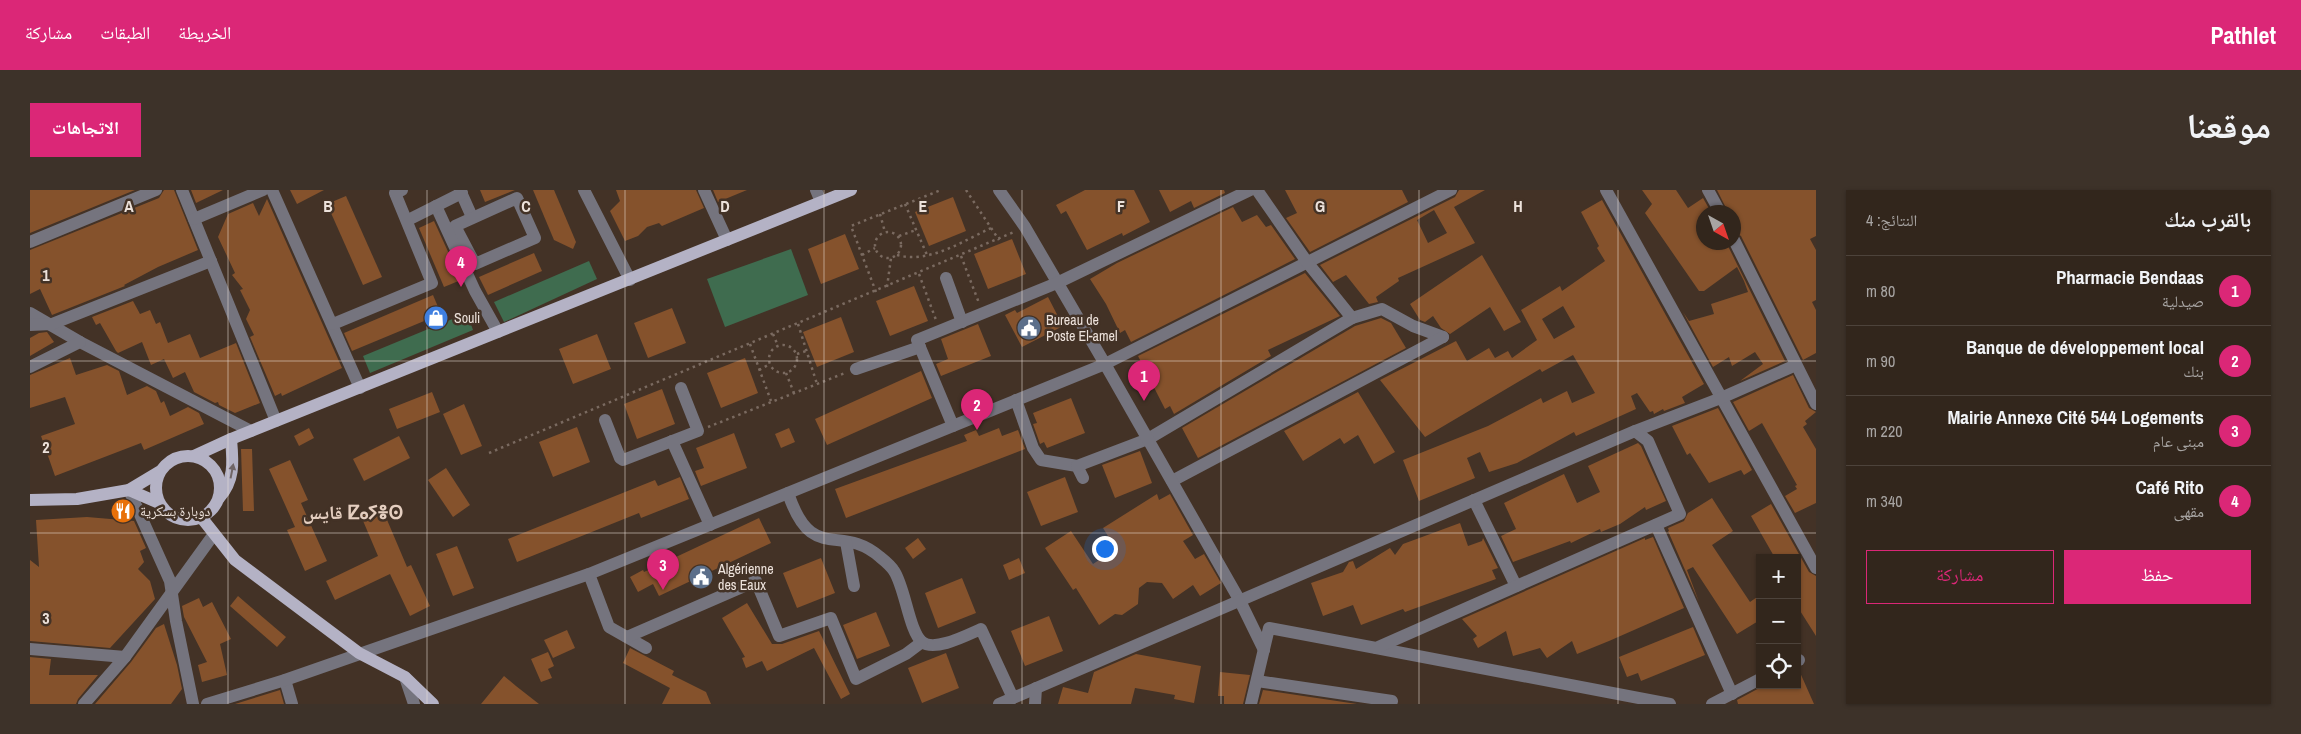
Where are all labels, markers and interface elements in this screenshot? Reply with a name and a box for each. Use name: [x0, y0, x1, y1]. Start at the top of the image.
text: Pathlet: [2210, 19, 2276, 51]
text: مشاركة: [25, 20, 72, 45]
text: الطبقات: [100, 20, 150, 45]
text: الخريطة: [178, 20, 231, 45]
text: موقعنا: [2186, 102, 2271, 149]
button: الاتجاهات: [30, 103, 141, 157]
text: A: [124, 195, 134, 217]
text: B: [323, 195, 333, 217]
text: C: [521, 195, 531, 217]
text: D: [720, 195, 730, 217]
text: E: [919, 195, 928, 217]
text: F: [1117, 195, 1125, 217]
text: G: [1315, 195, 1325, 217]
text: H: [1513, 195, 1523, 217]
north arrow: [1696, 205, 1741, 250]
text: بالقرب منك: [2164, 205, 2251, 234]
text: النتائج: 4: [1866, 209, 1917, 231]
pin: 4: [445, 246, 477, 287]
text: 1: [42, 264, 50, 286]
text: Pharmacie Bendaas: [2056, 264, 2204, 290]
text: 80 m: [1866, 280, 1895, 302]
text: 1: [2231, 280, 2239, 302]
text: صيدلية: [2162, 290, 2204, 312]
shop icon: Souli: [423, 305, 449, 331]
place label: Souli: [454, 309, 480, 327]
place label: Bureau de Poste El-amel: [1046, 311, 1117, 345]
public building icon: Bureau de Poste El-amel: [1016, 315, 1042, 341]
text: Banque de développement local: [1966, 334, 2204, 360]
text: 90 m: [1866, 350, 1895, 372]
text: 2: [2231, 350, 2239, 372]
pin: 1: [1128, 360, 1160, 401]
text: بنك: [2183, 360, 2204, 382]
pin: 2: [961, 389, 993, 430]
text: Mairie Annexe Cité 544 Logements: [1947, 404, 2204, 430]
text: 220 m: [1866, 420, 1902, 442]
text: 3: [2231, 420, 2239, 442]
text: مبنى عام: [2153, 430, 2204, 452]
text: 2: [42, 436, 50, 458]
one-way arrow: [228, 464, 236, 479]
text: Café Rito: [2136, 474, 2204, 500]
text: 340 m: [1866, 490, 1902, 512]
text: 4: [2231, 490, 2239, 512]
restaurant icon: دوبارة بسكرية: [110, 498, 136, 524]
district label: قايس ⵇⴰⵢⴻⵙ: [303, 499, 403, 525]
text: مقهى: [2173, 500, 2204, 522]
place label: دوبارة بسكرية: [140, 502, 211, 520]
your location: [1092, 536, 1118, 562]
pin: 3: [647, 549, 679, 590]
button: مشاركة: [1866, 550, 2054, 604]
button: حفظ: [2064, 550, 2251, 604]
map controls: [1756, 554, 1801, 689]
button: +: [1756, 554, 1801, 599]
place label: Algérienne des Eaux: [717, 560, 774, 594]
public building icon: Algérienne des Eaux: [688, 564, 714, 590]
button: −: [1756, 599, 1801, 644]
text: 3: [42, 607, 50, 629]
button: locate: [1756, 644, 1801, 689]

